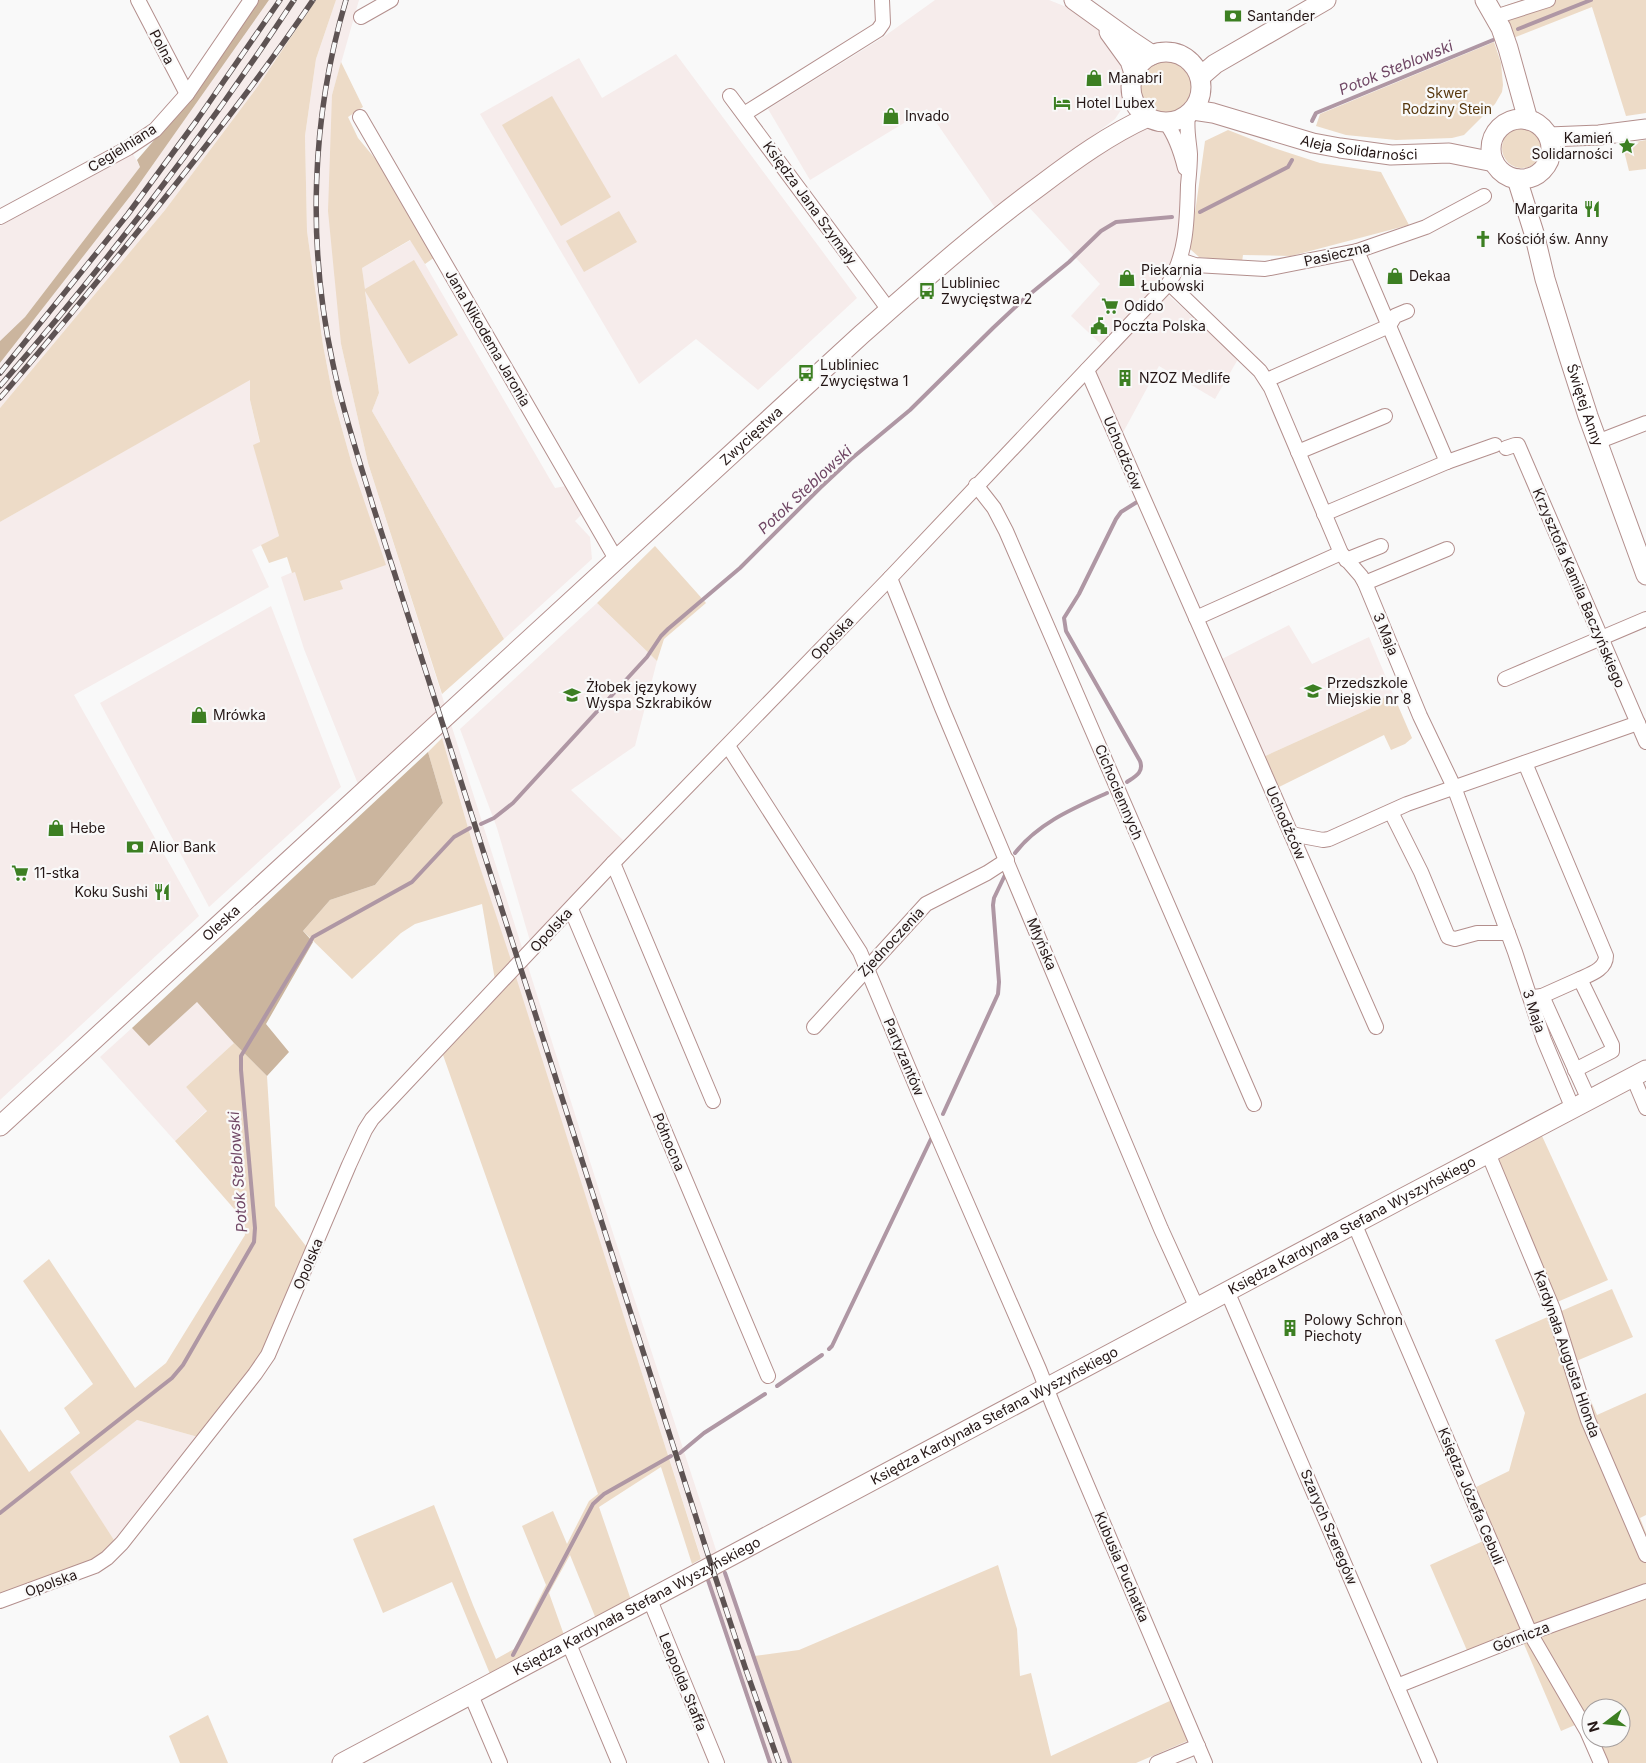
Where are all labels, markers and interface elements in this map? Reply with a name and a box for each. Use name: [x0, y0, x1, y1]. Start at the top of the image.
bank icon: Santander: [1223, 6, 1243, 26]
place label: Santander: [1247, 7, 1315, 24]
street label: Polna: [146, 27, 179, 67]
water label: Potok Steblowski: [1336, 36, 1456, 99]
shop icon: Manabri: [1084, 68, 1104, 88]
place label: Manabri: [1108, 69, 1162, 86]
park label: Skwer Rodziny Stein: [1402, 84, 1492, 117]
hotel icon: Hotel Lubex: [1052, 93, 1072, 113]
place label: Hotel Lubex: [1076, 94, 1155, 111]
shop icon: Invado: [881, 106, 901, 126]
place label: Invado: [905, 107, 949, 124]
street label: Cegielniana: [84, 120, 159, 175]
place label: Kamień Solidarności: [1531, 129, 1613, 162]
street label: Aleja Solidarności: [1299, 131, 1418, 163]
place icon: Kamień Solidarności: [1617, 136, 1637, 156]
street label: Księdza Jana Szymały: [760, 138, 861, 268]
restaurant icon: Margarita: [1582, 199, 1602, 219]
place label: Margarita: [1515, 200, 1578, 217]
church icon: Kościół św. Anny: [1473, 229, 1493, 249]
place label: Kościół św. Anny: [1497, 230, 1609, 247]
street label: Pasieczna: [1302, 238, 1372, 269]
place label: Piekarnia Łubowski: [1141, 261, 1204, 294]
street label: Jana Nikodema Jaronia: [442, 266, 535, 409]
shop icon: Dekaa: [1385, 266, 1405, 286]
place label: Dekaa: [1409, 267, 1451, 284]
shop icon: Piekarnia Łubowski: [1117, 268, 1137, 288]
place label: Lubliniec Zwycięstwa 2: [941, 274, 1032, 307]
bus stop icon: Lubliniec Zwycięstwa 2: [917, 281, 937, 301]
supermarket icon: Odido: [1100, 296, 1120, 316]
place label: Odido: [1124, 297, 1164, 314]
public building icon: Poczta Polska: [1089, 316, 1109, 336]
place label: Poczta Polska: [1113, 317, 1206, 334]
place label: Lubliniec Zwycięstwa 1: [820, 356, 909, 389]
street label: Świętej Anny: [1564, 361, 1607, 448]
bus stop icon: Lubliniec Zwycięstwa 1: [796, 363, 816, 383]
building icon: NZOZ Medlife: [1115, 368, 1135, 388]
place label: NZOZ Medlife: [1139, 369, 1230, 386]
street label: Zwycięstwa: [716, 403, 786, 469]
street label: Uchodźców: [1100, 413, 1147, 492]
water label: Potok Steblowski: [754, 441, 856, 538]
street label: Krzysztofa Kamila Baczyńskiego: [1530, 485, 1629, 690]
street label: 3 Maja: [1370, 610, 1403, 658]
street label: Opolska: [807, 612, 857, 663]
place label: Przedszkole Miejskie nr 8: [1327, 674, 1411, 707]
place label: Żłobek językowy Wyspa Szkrabików: [586, 678, 712, 711]
school or university icon: Przedszkole Miejskie nr 8: [1303, 681, 1323, 701]
school or university icon: Żłobek językowy Wyspa Szkrabików: [562, 685, 582, 705]
shop icon: Mrówka: [189, 705, 209, 725]
place label: Mrówka: [213, 706, 266, 723]
street label: Cichociemnych: [1092, 742, 1147, 842]
street label: Uchodźców: [1263, 783, 1310, 862]
shop icon: Hebe: [46, 818, 66, 838]
place label: Hebe: [70, 819, 105, 836]
bank icon: Alior Bank: [125, 837, 145, 857]
place label: Alior Bank: [149, 838, 216, 855]
supermarket icon: 11-stka: [10, 863, 30, 883]
place label: 11-stka: [34, 864, 79, 881]
restaurant icon: Koku Sushi: [152, 882, 172, 902]
place label: Koku Sushi: [75, 883, 148, 900]
street label: Oleska: [198, 901, 243, 944]
street label: Zjednoczenia: [854, 903, 927, 980]
street label: Opolska: [526, 904, 575, 955]
street label: Młyńska: [1024, 915, 1061, 973]
street label: 3 Maja: [1520, 987, 1549, 1035]
street label: Partyzantów: [880, 1015, 928, 1098]
water label: Potok Steblowski: [224, 1110, 251, 1233]
street label: Północna: [650, 1110, 689, 1173]
street label: Księdza Kardynała Stefana Wyszyńskiego: [1225, 1152, 1478, 1298]
street label: Opolska: [289, 1236, 326, 1292]
street label: Kardynała Augusta Hlonda: [1531, 1268, 1604, 1440]
place label: Polowy Schron Piechoty: [1304, 1311, 1403, 1344]
building icon: Polowy Schron Piechoty: [1280, 1318, 1300, 1338]
street label: Księdza Kardynała Stefana Wyszyńskiego: [867, 1342, 1121, 1488]
street label: Księdza Józefa Cebuli: [1435, 1425, 1508, 1567]
street label: Szarych Szeregów: [1297, 1466, 1361, 1587]
street label: Kubusia Puchatka: [1092, 1509, 1153, 1624]
street label: Księdza Kardynała Stefana Wyszyńskiego: [510, 1533, 763, 1678]
street label: Opolska: [23, 1565, 79, 1600]
street label: Górnicza: [1490, 1618, 1552, 1655]
street label: Leopolda Staffa: [656, 1630, 711, 1733]
north arrow: [1581, 1698, 1631, 1748]
text: N: [1583, 1719, 1603, 1734]

